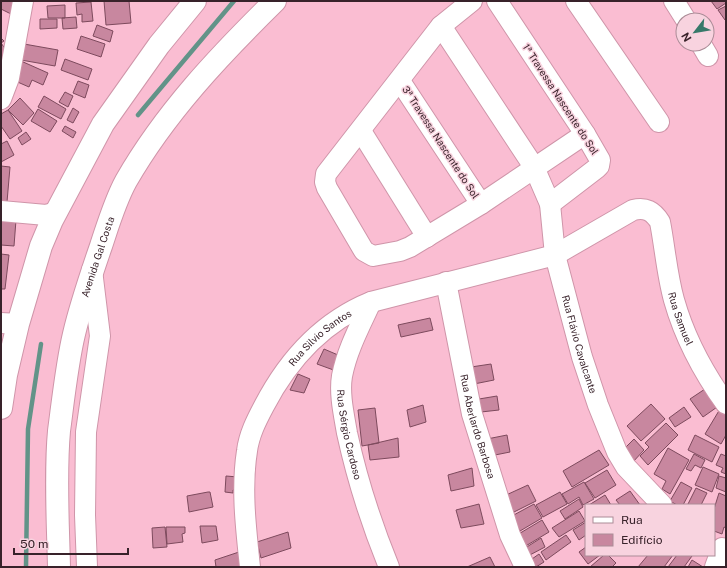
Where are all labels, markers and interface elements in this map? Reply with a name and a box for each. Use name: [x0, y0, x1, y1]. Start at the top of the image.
north arrow: [675, 12, 715, 52]
text: N: [679, 30, 694, 44]
street label: 1ª Travessa Nascente do Sol: [521, 41, 601, 157]
street label: 3ª Travessa Nascente do Sol: [400, 83, 482, 201]
street label: Avenida Gal Costa: [78, 215, 116, 299]
street label: Rua Samuel: [666, 290, 696, 347]
street label: Rua Flávio Cavalcante: [560, 294, 600, 395]
street label: Rua Silvio Santos: [286, 307, 353, 368]
street label: Rua Aberlardo Barbosa: [458, 373, 498, 480]
street label: Rua Sérgio Cardoso: [335, 389, 364, 481]
legend: [585, 504, 715, 556]
text: Rua: [621, 513, 643, 527]
scale bar: [14, 530, 128, 556]
text: Edifício: [621, 533, 663, 547]
text: 50 m: [20, 537, 48, 551]

